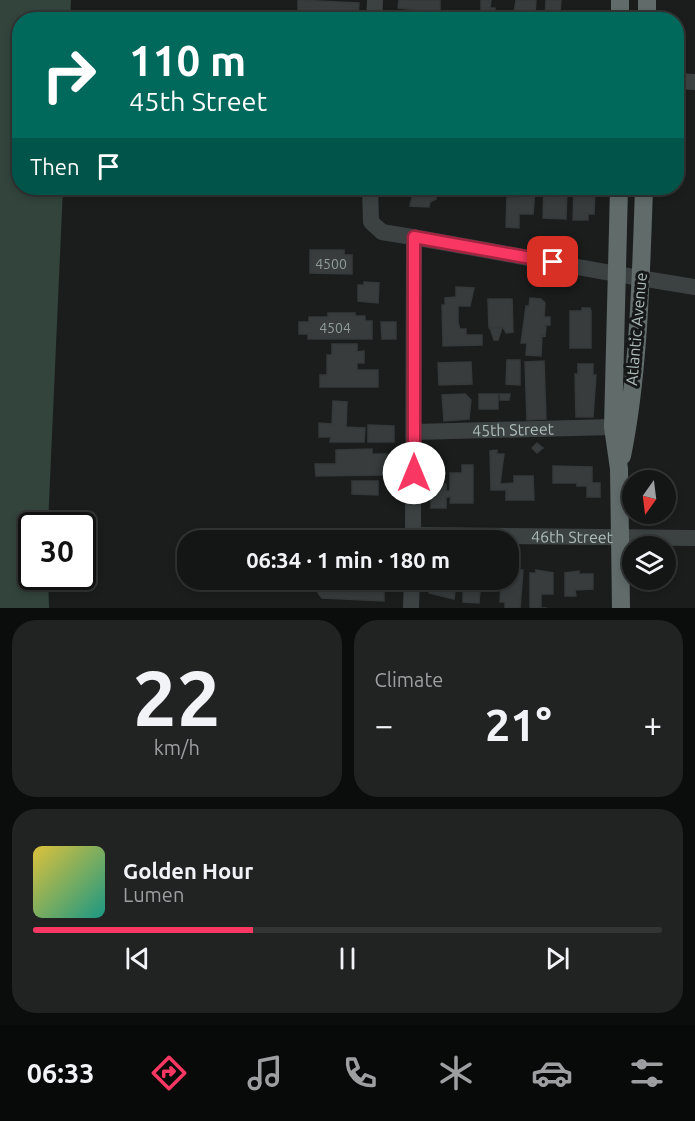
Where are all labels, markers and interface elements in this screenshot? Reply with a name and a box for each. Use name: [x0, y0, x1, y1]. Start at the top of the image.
icon: right: [30, 36, 108, 114]
text: 110 m: [129, 37, 246, 84]
text: 45th Street: [129, 86, 267, 116]
icon: arrive: [92, 150, 125, 183]
text: Then: [30, 154, 80, 179]
pin: [527, 236, 578, 287]
icon: arrive: [536, 245, 569, 278]
house number: 4500: [315, 256, 347, 272]
street label: Atlantic Avenue: [622, 272, 650, 386]
house number: 4504: [319, 320, 351, 336]
street label: 45th Street: [472, 419, 555, 440]
position arrow: [382, 441, 446, 505]
north arrow: [622, 470, 676, 524]
map controls: [622, 470, 676, 590]
speed limit sign: 30: [18, 512, 96, 590]
street label: 46th Street: [531, 527, 614, 546]
button: layers: [622, 536, 676, 590]
text: 06:34 · 1 min · 180 m: [246, 547, 450, 572]
text: 22: [133, 653, 221, 741]
text: Climate: [375, 668, 443, 691]
text: 21°: [485, 699, 552, 750]
text: −: [375, 706, 393, 743]
text: +: [643, 706, 662, 743]
text: km/h: [154, 736, 200, 759]
text: Golden Hour: [123, 858, 253, 883]
text: Lumen: [123, 883, 184, 906]
icon: previous: [121, 942, 154, 975]
icon: pause: [331, 942, 364, 975]
icon: next: [541, 942, 574, 975]
icon: directions: [148, 1052, 190, 1094]
icon: music: [244, 1052, 286, 1094]
icon: phone: [339, 1052, 381, 1094]
icon: climate: [435, 1052, 477, 1094]
icon: car: [531, 1052, 573, 1094]
icon: filters: [626, 1052, 668, 1094]
text: 06:33: [27, 1058, 94, 1088]

